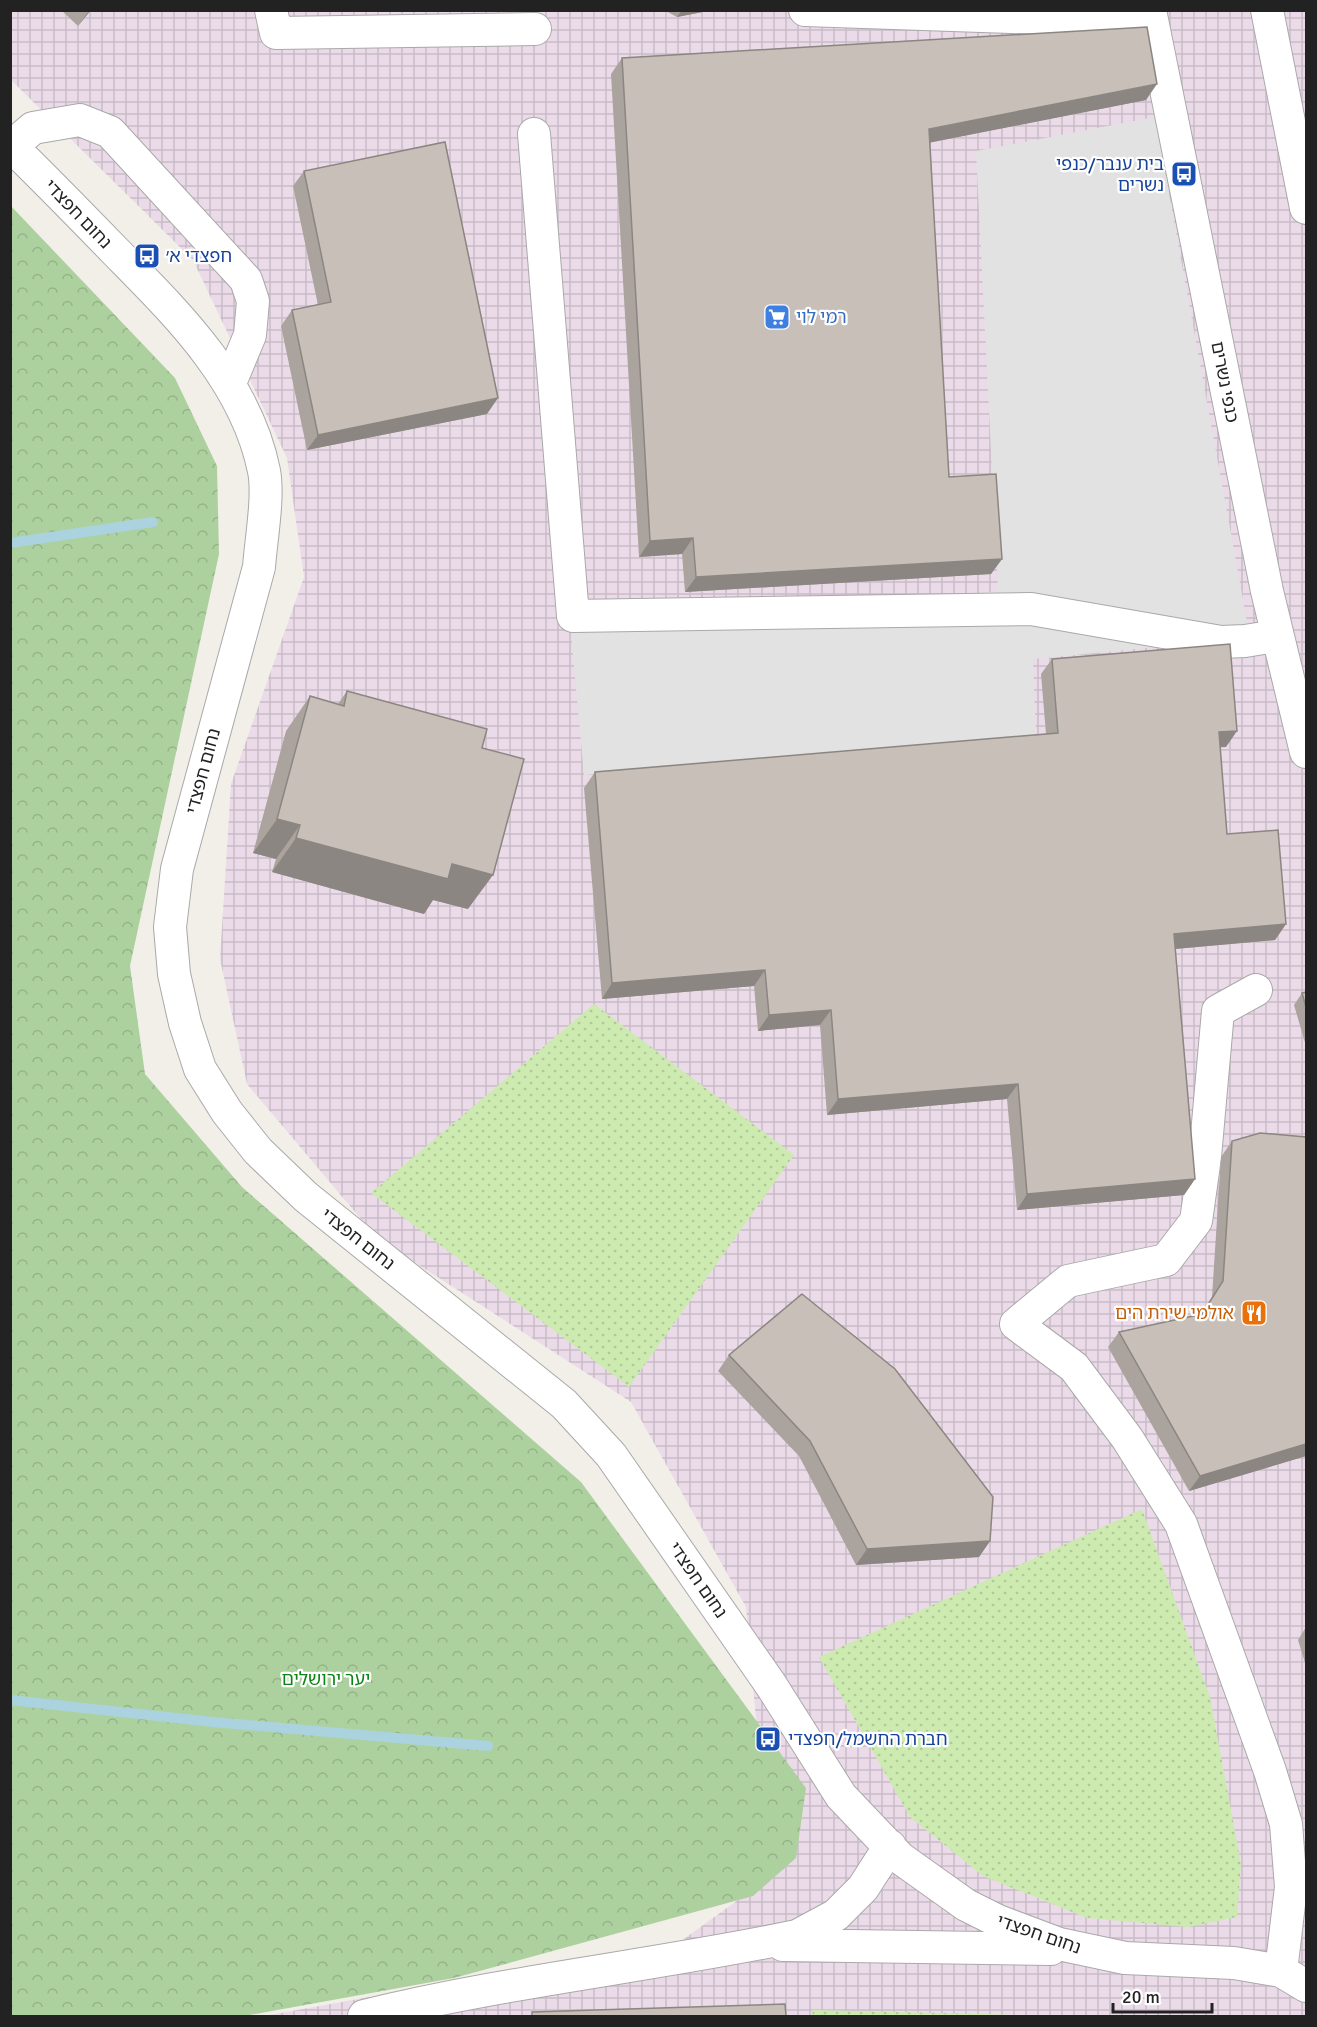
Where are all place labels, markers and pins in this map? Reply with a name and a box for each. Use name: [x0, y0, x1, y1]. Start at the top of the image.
place label: בית ענבר/כנפי נשרים: [1056, 153, 1164, 196]
bus stop icon: בית ענבר/כנפי נשרים: [1169, 159, 1199, 189]
bus stop icon: חפצדי א׳: [132, 241, 162, 271]
place label: חפצדי א׳: [166, 245, 232, 267]
supermarket icon: רמי לוי: [762, 302, 792, 332]
place label: רמי לוי: [796, 306, 847, 328]
restaurant icon: אולמי שירת הים: [1239, 1298, 1269, 1328]
place label: אולמי שירת הים: [1115, 1302, 1234, 1324]
bus stop icon: חברת החשמל/חפצדי: [753, 1724, 783, 1754]
place label: חברת החשמל/חפצדי: [788, 1728, 948, 1750]

